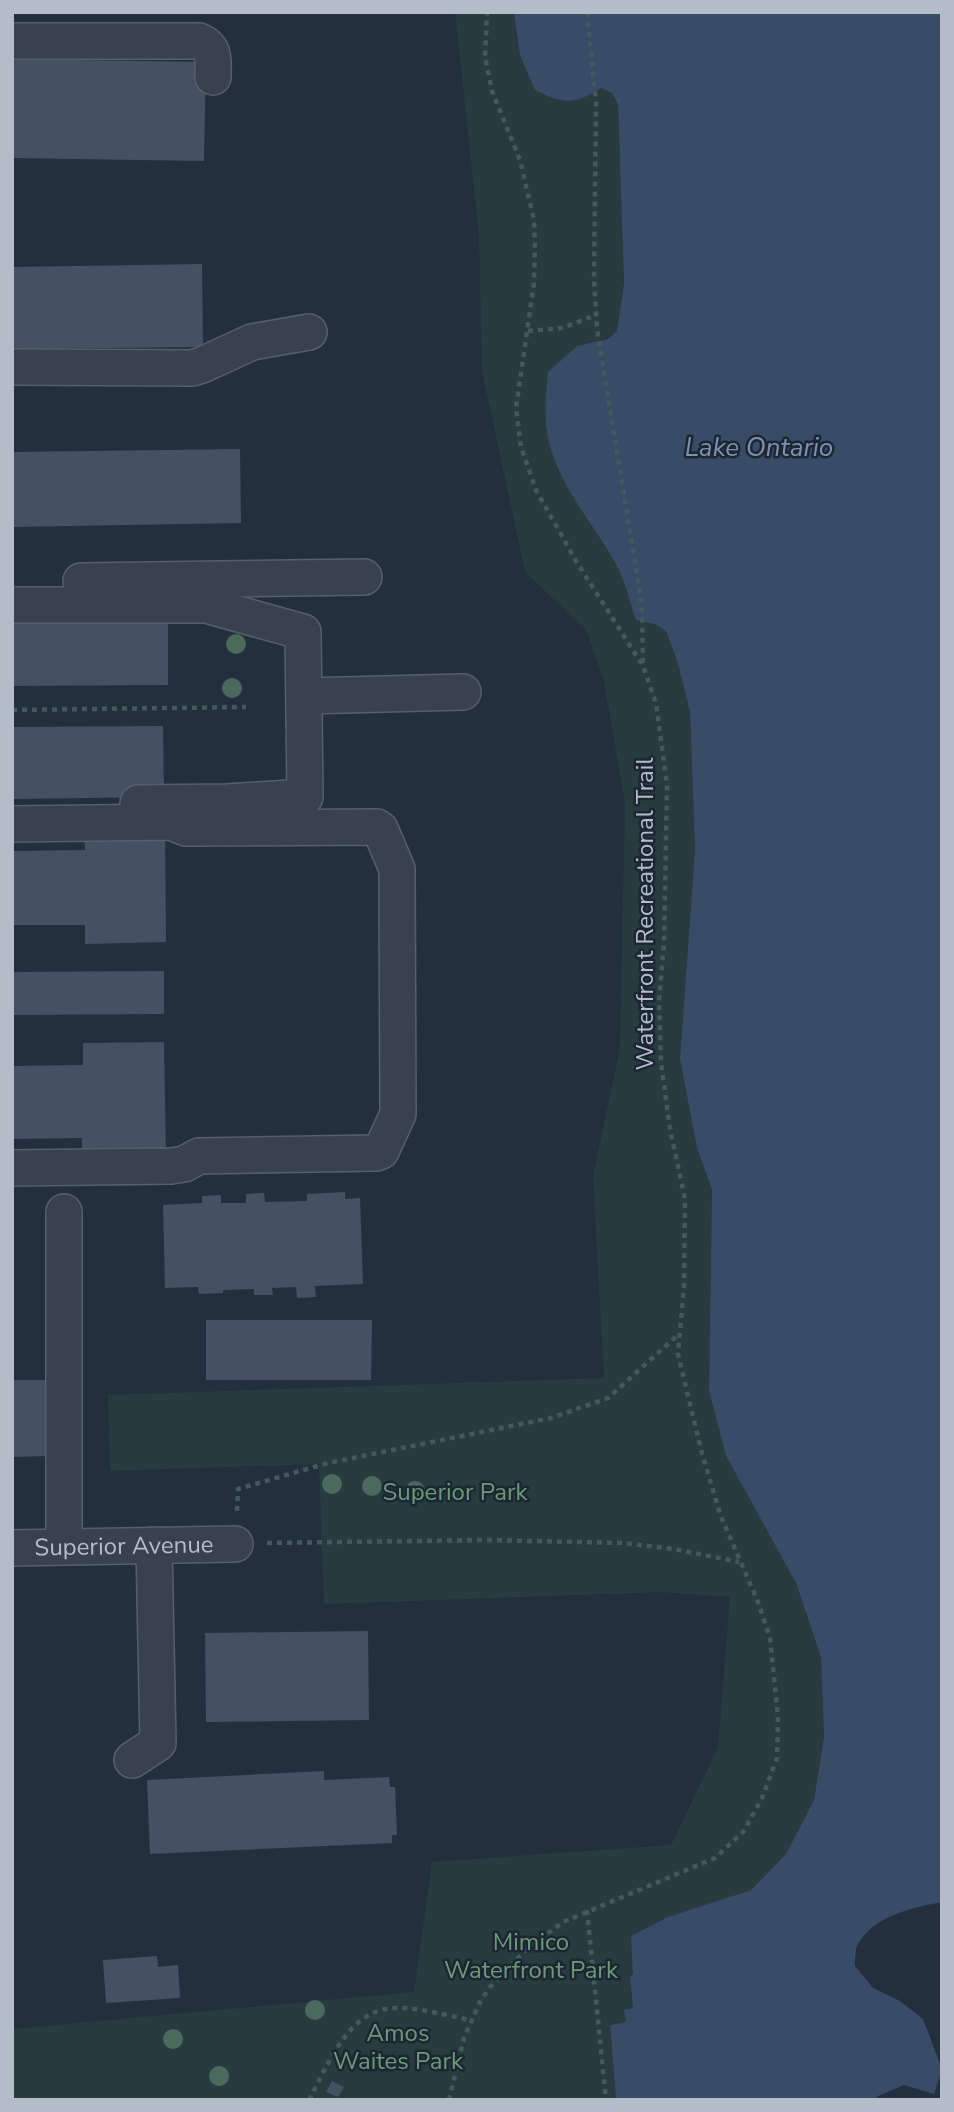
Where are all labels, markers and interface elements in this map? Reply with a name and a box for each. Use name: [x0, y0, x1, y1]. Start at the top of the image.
water label: Lake Ontario: [685, 430, 833, 465]
street label: Waterfront Recreational Trail: [629, 757, 661, 1071]
park label: Superior Park: [382, 1476, 529, 1508]
street label: Superior Avenue: [34, 1528, 214, 1564]
park label: Mimico Waterfront Park: [444, 1926, 619, 1986]
park label: Amos Waites Park: [333, 2017, 464, 2077]

